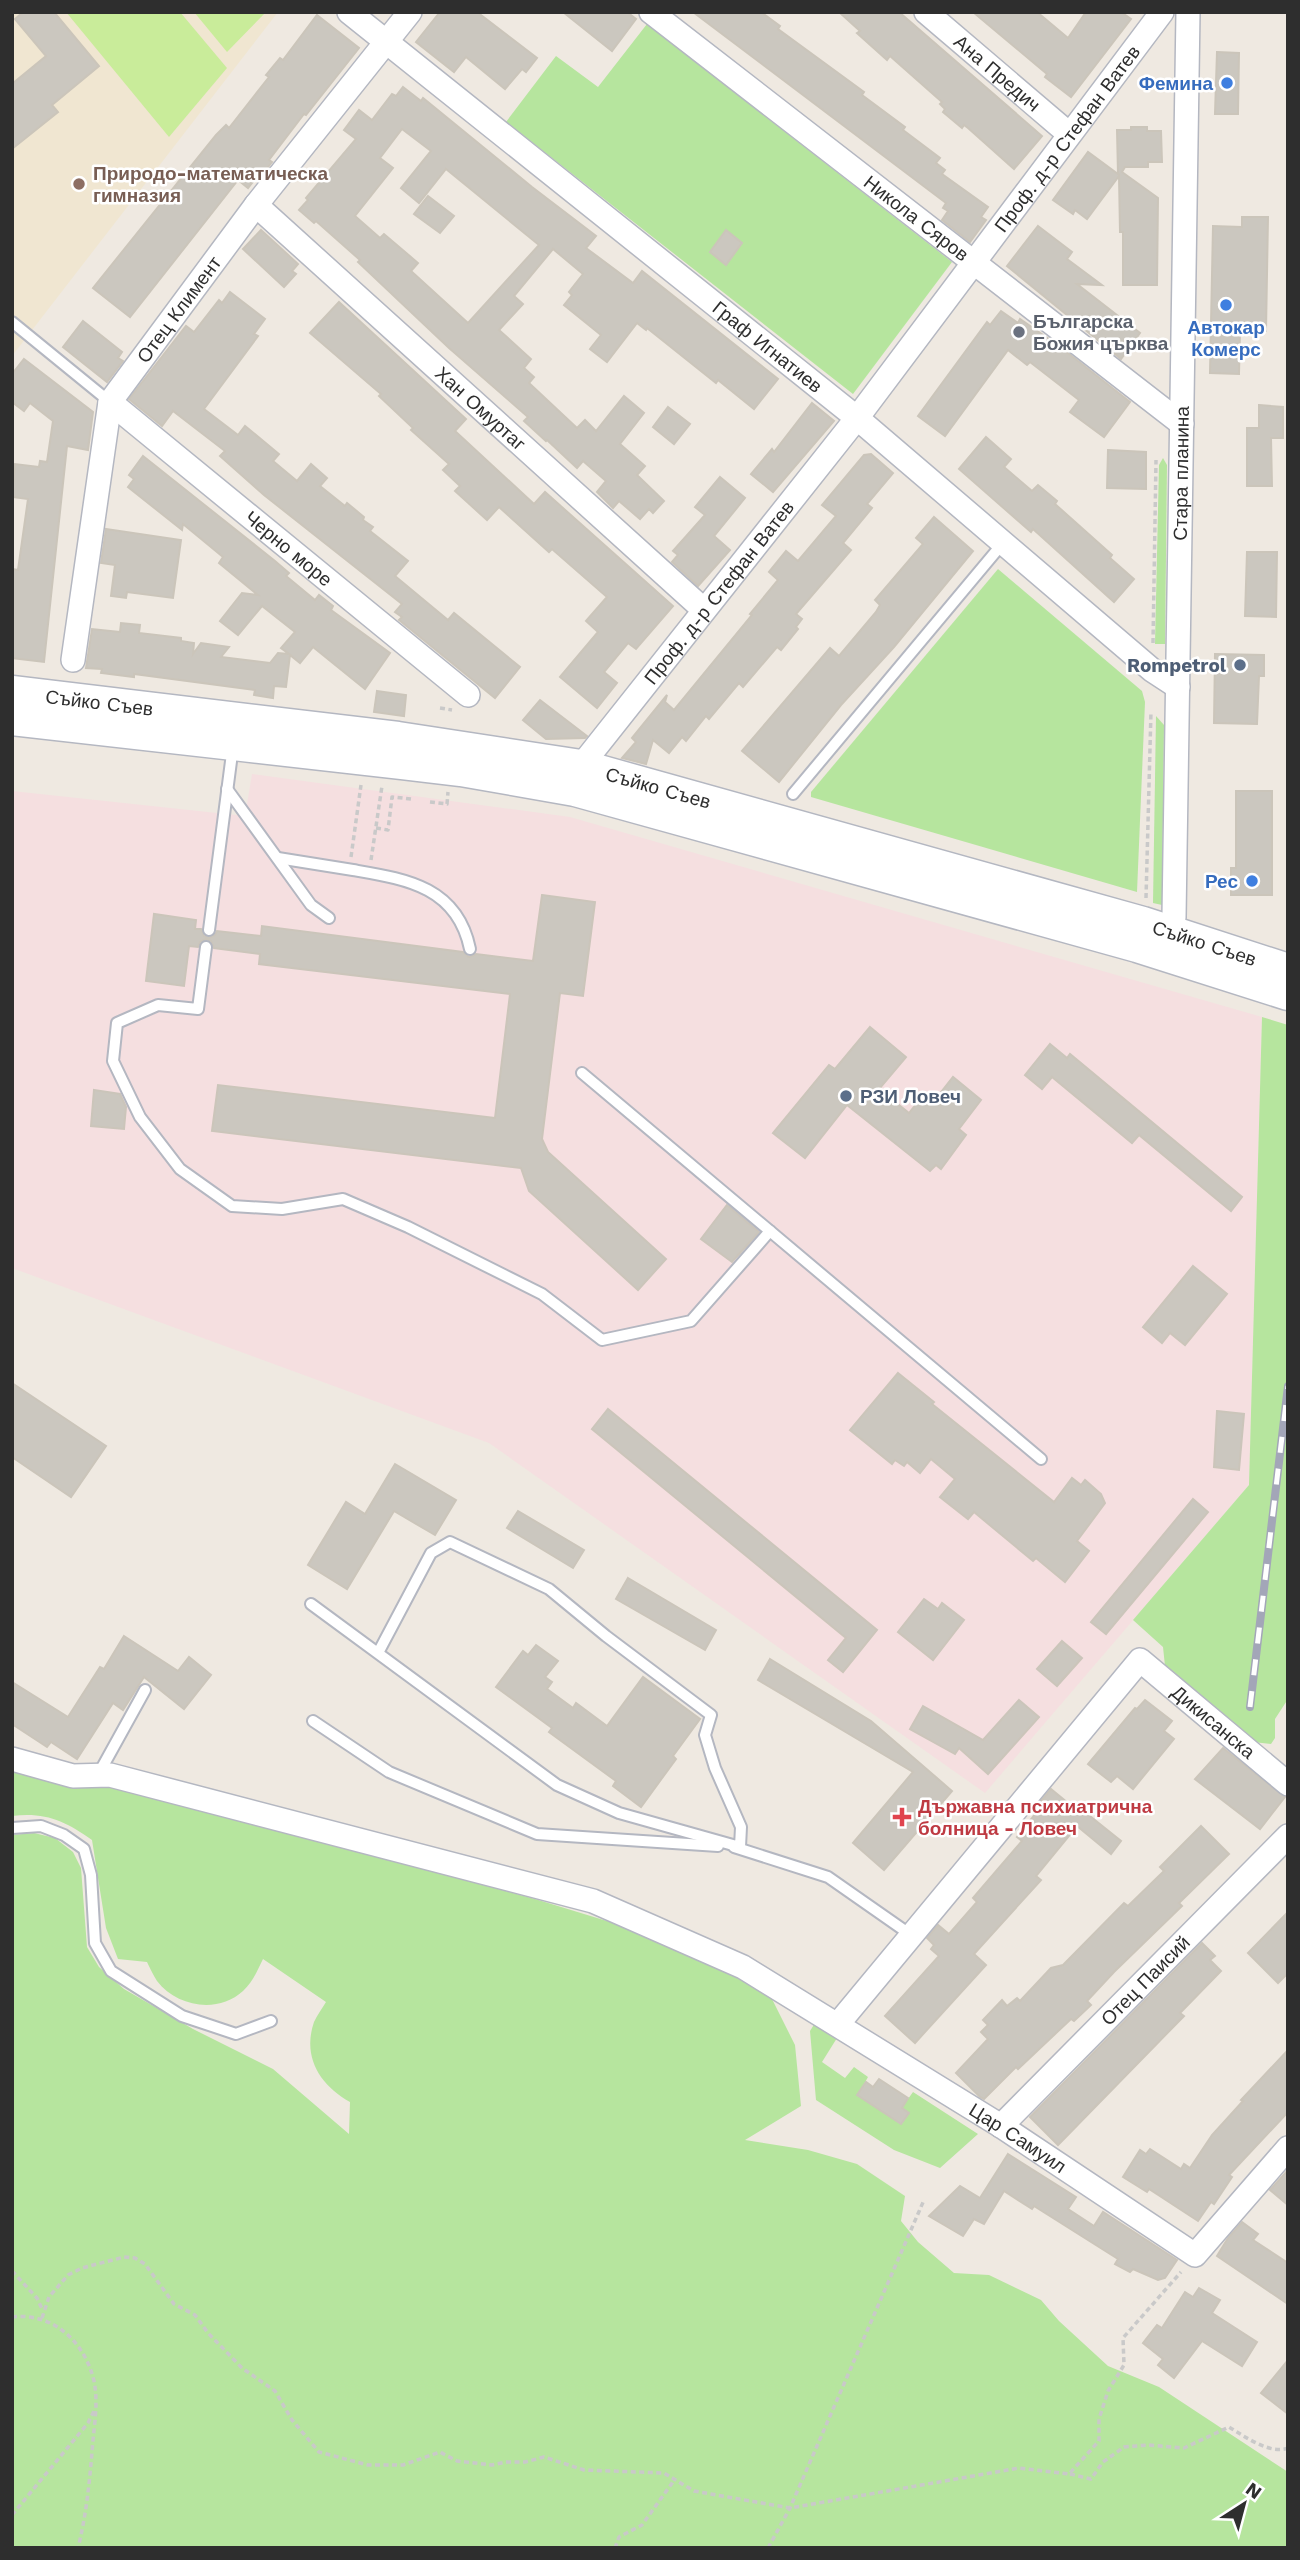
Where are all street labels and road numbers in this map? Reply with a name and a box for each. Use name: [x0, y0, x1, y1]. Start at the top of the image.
street label: Ана Предич: [949, 30, 1045, 117]
street label: Проф. д-р Стефан Ватев: [990, 41, 1145, 237]
street label: Никола Сяров: [859, 171, 973, 266]
street label: Отец Климент: [132, 252, 226, 367]
street label: Граф Игнатиев: [708, 296, 827, 398]
street label: Хан Омуртаг: [431, 362, 530, 455]
street label: Стара планина: [1169, 405, 1194, 541]
street label: Проф. д-р Стефан Ватев: [639, 496, 799, 689]
street label: Черно море: [240, 506, 337, 591]
street label: Съйко Съев: [44, 685, 154, 721]
street label: Съйко Съев: [603, 762, 713, 814]
street label: Съйко Съев: [1149, 916, 1259, 971]
street label: Дикисанска: [1167, 1681, 1260, 1764]
street label: Отец Паисий: [1096, 1931, 1195, 2030]
street label: Цар Самуил: [965, 2098, 1070, 2178]

